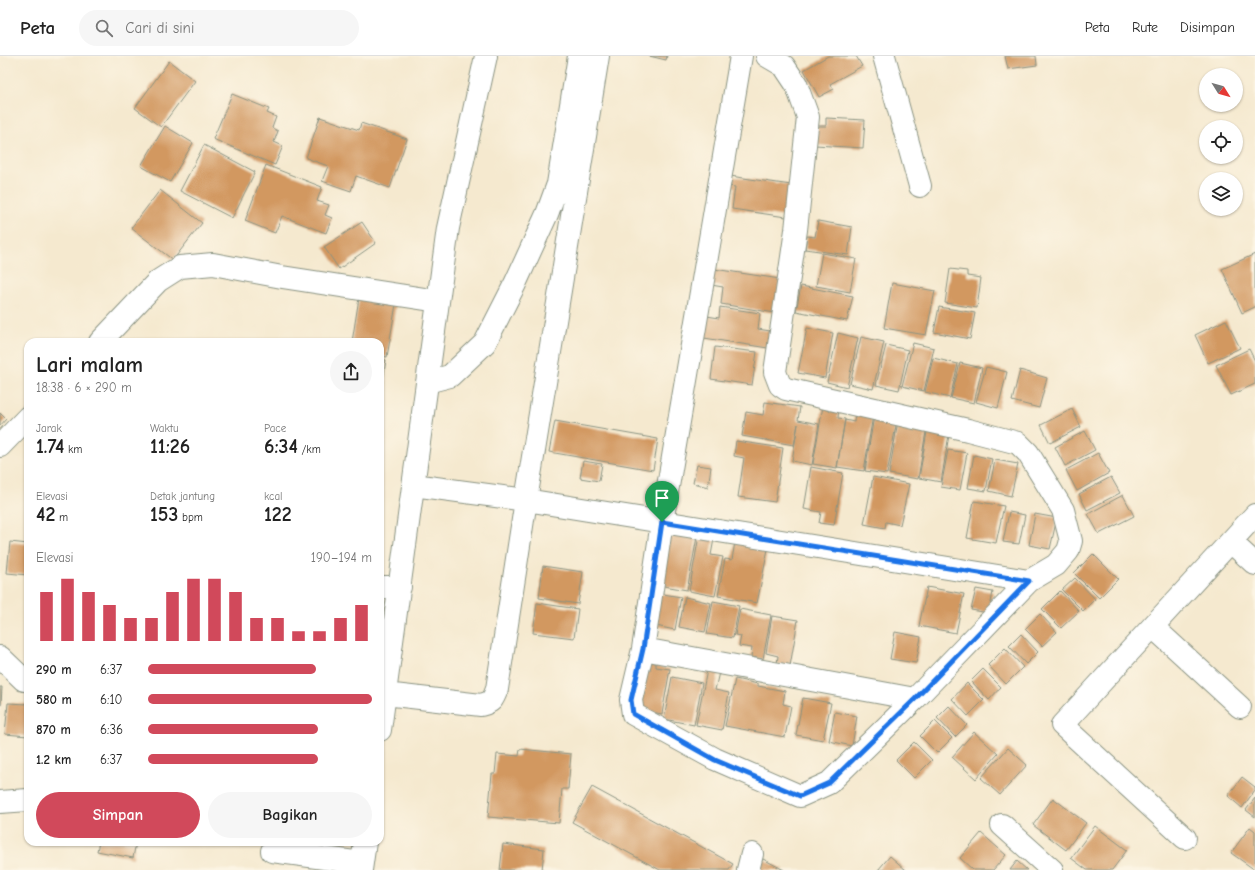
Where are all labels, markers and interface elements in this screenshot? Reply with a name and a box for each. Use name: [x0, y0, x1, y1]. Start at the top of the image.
search box: [79, 10, 359, 46]
text: Peta: [20, 17, 55, 39]
icon: search: [93, 17, 115, 39]
text: Cari di sini: [125, 19, 194, 37]
text: Peta: [1085, 19, 1110, 36]
text: Rute: [1132, 19, 1158, 36]
text: Disimpan: [1180, 19, 1235, 36]
north arrow: [1199, 68, 1243, 112]
map controls: [1199, 68, 1243, 216]
button: locate: [1199, 120, 1243, 164]
button: layers: [1199, 172, 1243, 216]
button: share: [330, 351, 372, 393]
text: Lari malam: [36, 352, 143, 378]
text: 18:38 · 6 × 290 m: [36, 380, 132, 395]
text: Jarak: [36, 422, 62, 435]
text: Waktu: [150, 422, 179, 435]
text: Pace: [264, 422, 286, 435]
text: 1.74: [36, 435, 64, 458]
text: 11:26: [150, 435, 190, 458]
text: 6:34: [264, 435, 298, 458]
text: km: [64, 443, 82, 456]
text: /km: [298, 443, 321, 456]
pin: [645, 481, 679, 522]
icon: arrive: [651, 487, 673, 509]
text: Elevasi: [36, 490, 68, 503]
text: Detak jantung: [150, 490, 215, 503]
text: kcal: [264, 490, 282, 503]
text: 42: [36, 503, 55, 526]
text: 153: [150, 503, 178, 526]
text: 122: [264, 503, 292, 526]
text: m: [55, 511, 68, 524]
text: bpm: [178, 511, 203, 524]
text: Elevasi: [36, 550, 73, 565]
text: 190–194 m: [311, 550, 372, 565]
text: 290 m: [36, 662, 72, 677]
text: 6:37: [100, 662, 122, 677]
text: 580 m: [36, 692, 72, 707]
text: 6:10: [100, 692, 122, 707]
text: 870 m: [36, 722, 71, 737]
text: 6:36: [100, 722, 123, 737]
text: 1.2 km: [36, 752, 71, 767]
text: 6:37: [100, 752, 122, 767]
button: Simpan: [36, 792, 200, 838]
button: Bagikan: [208, 792, 372, 838]

